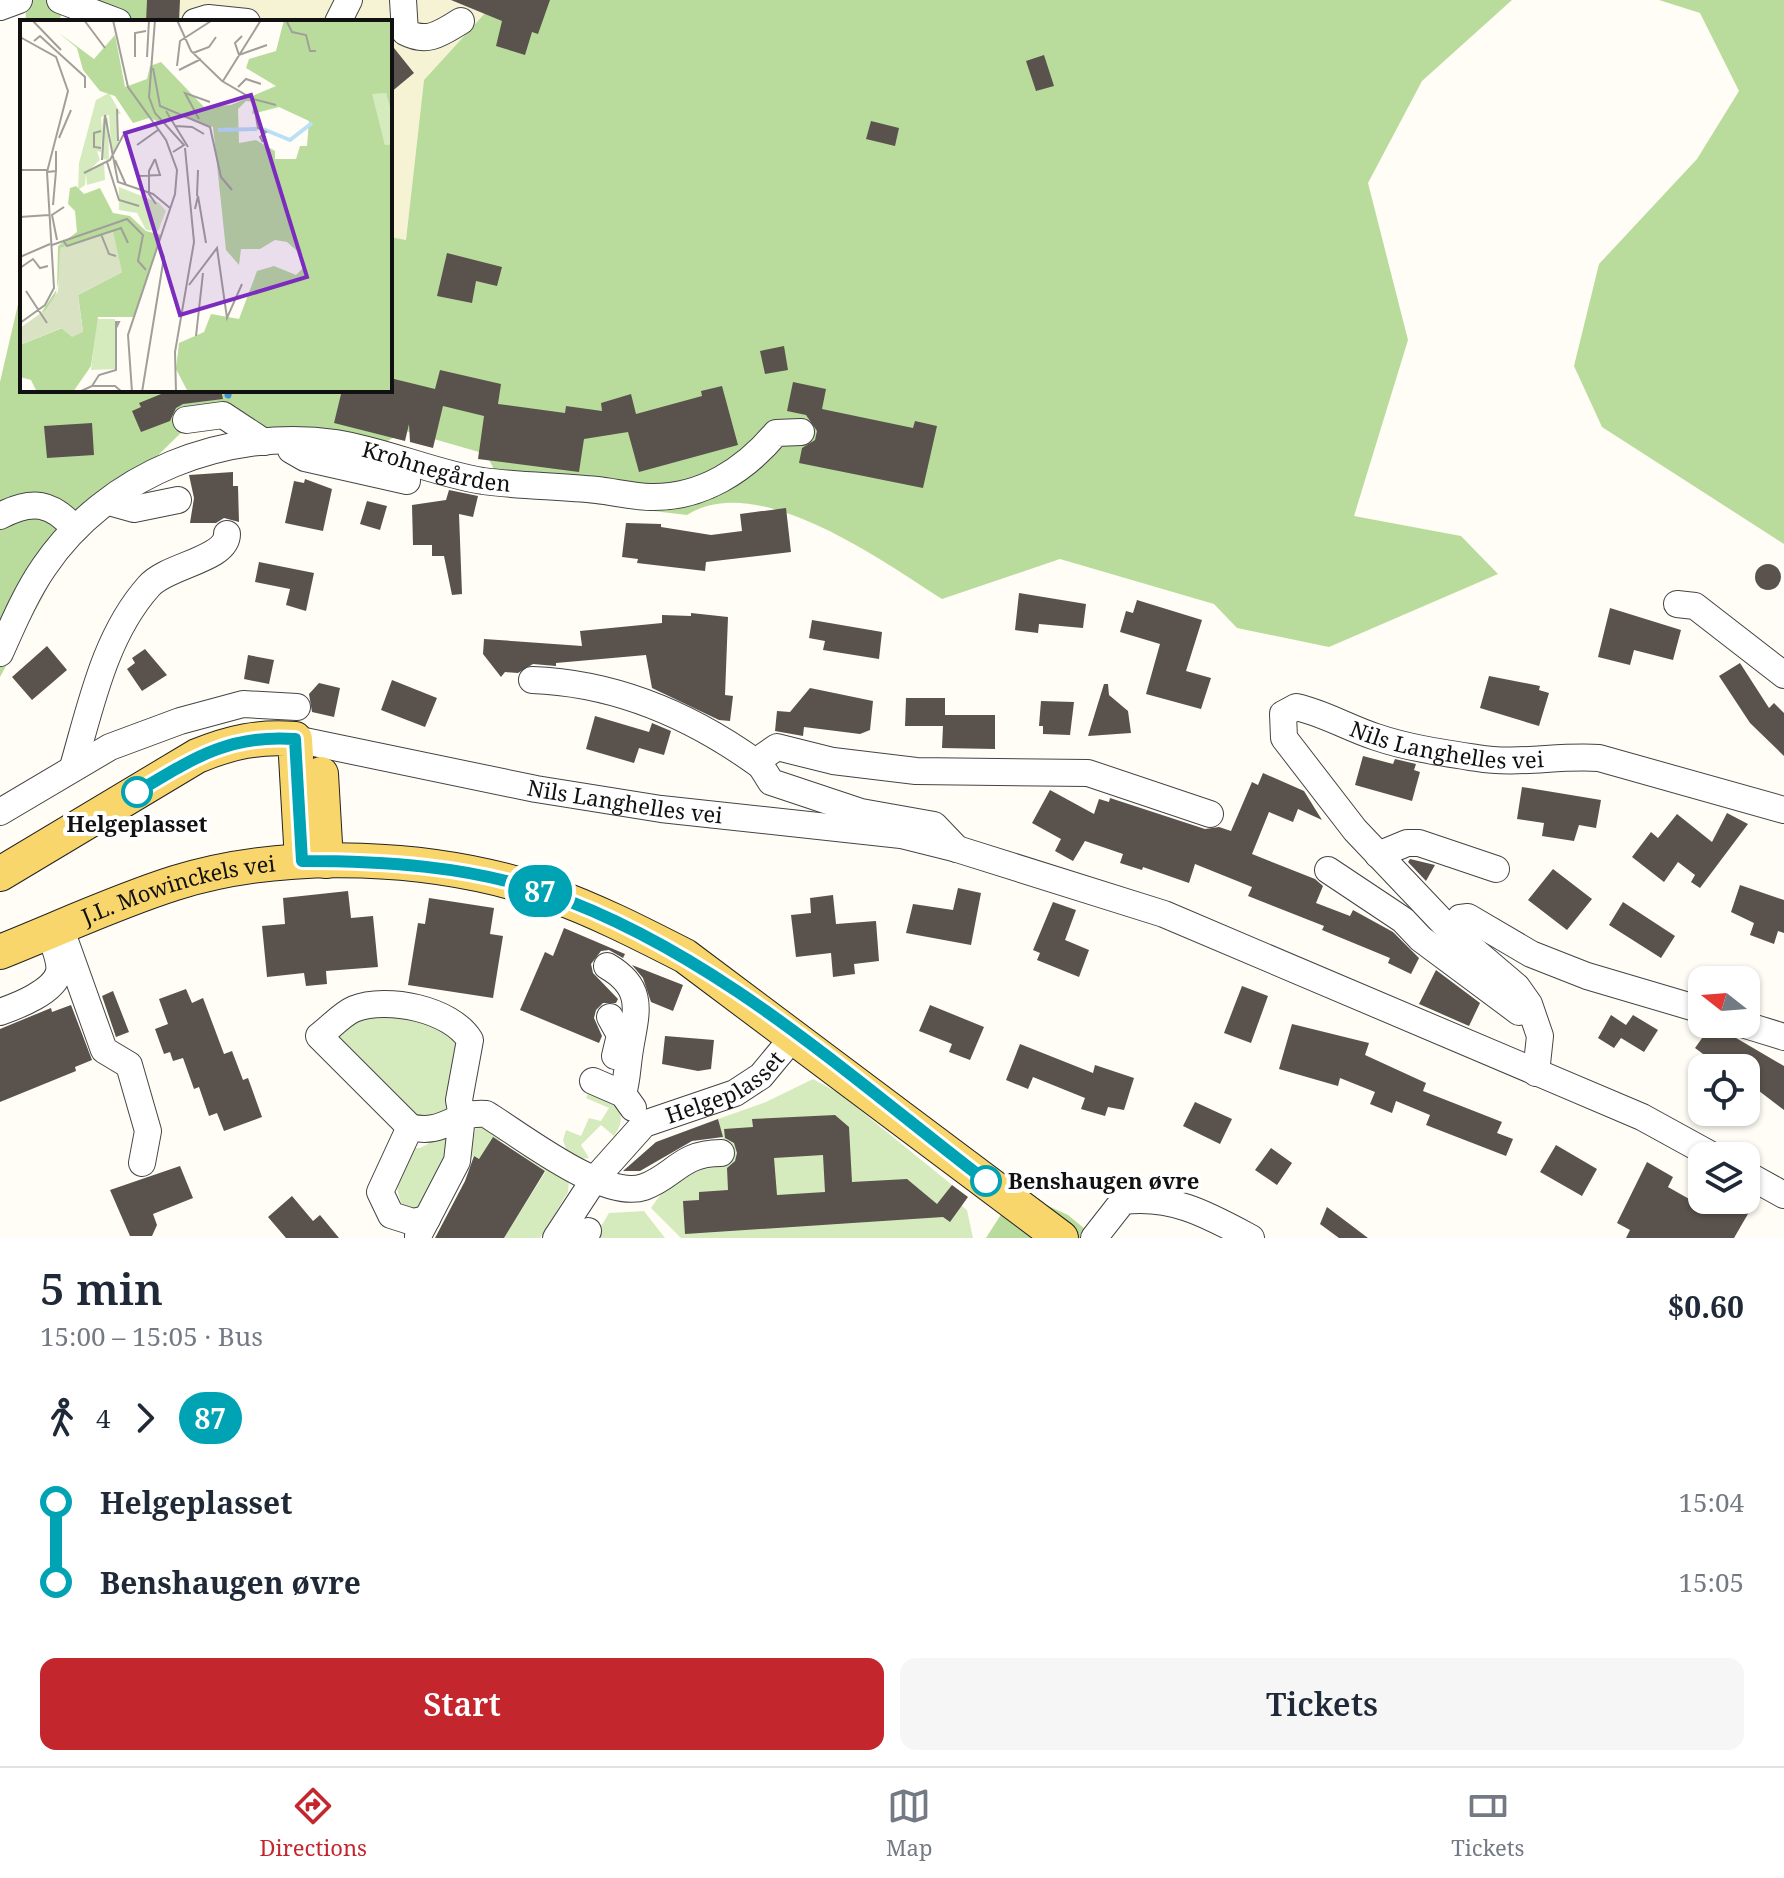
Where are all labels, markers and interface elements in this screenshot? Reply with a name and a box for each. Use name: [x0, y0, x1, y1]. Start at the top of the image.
inset map: [20, 20, 392, 392]
street label: Krohnegården: [359, 433, 512, 498]
street label: Nils Langhelles vei: [1346, 713, 1545, 775]
street label: Nils Langhelles vei: [525, 772, 724, 830]
marker: Helgeplasset: [122, 777, 152, 807]
place label: Helgeplasset: [66, 808, 208, 838]
street label: J.L. Mowinckels vei: [76, 847, 277, 931]
line badge: 87: [504, 865, 576, 917]
text: 87: [524, 872, 556, 910]
north arrow: [1688, 966, 1760, 1038]
map controls: [1688, 966, 1760, 1214]
street label: Helgeplasset: [661, 1044, 790, 1130]
button: locate: [1688, 1054, 1760, 1126]
button: layers: [1688, 1142, 1760, 1214]
place label: Benshaugen øvre: [1008, 1165, 1199, 1195]
marker: Benshaugen øvre: [971, 1166, 1001, 1196]
text: 5 min: [40, 1258, 163, 1318]
text: $0.60: [1667, 1286, 1744, 1327]
text: 15:00 – 15:05 · Bus: [40, 1318, 263, 1354]
icon: walk: [40, 1396, 84, 1440]
icon: forward: [123, 1396, 167, 1440]
text: 87: [195, 1399, 226, 1437]
text: 4: [96, 1400, 111, 1436]
text: Helgeplasset: [100, 1482, 292, 1523]
text: 15:04: [1678, 1484, 1744, 1520]
text: Benshaugen øvre: [100, 1562, 361, 1603]
text: 15:05: [1678, 1564, 1744, 1600]
button: Start: [40, 1658, 884, 1750]
button: Tickets: [900, 1658, 1744, 1750]
tab: Directions: [259, 1784, 367, 1862]
tab: Map: [886, 1784, 932, 1862]
tab: Tickets: [1451, 1784, 1525, 1862]

